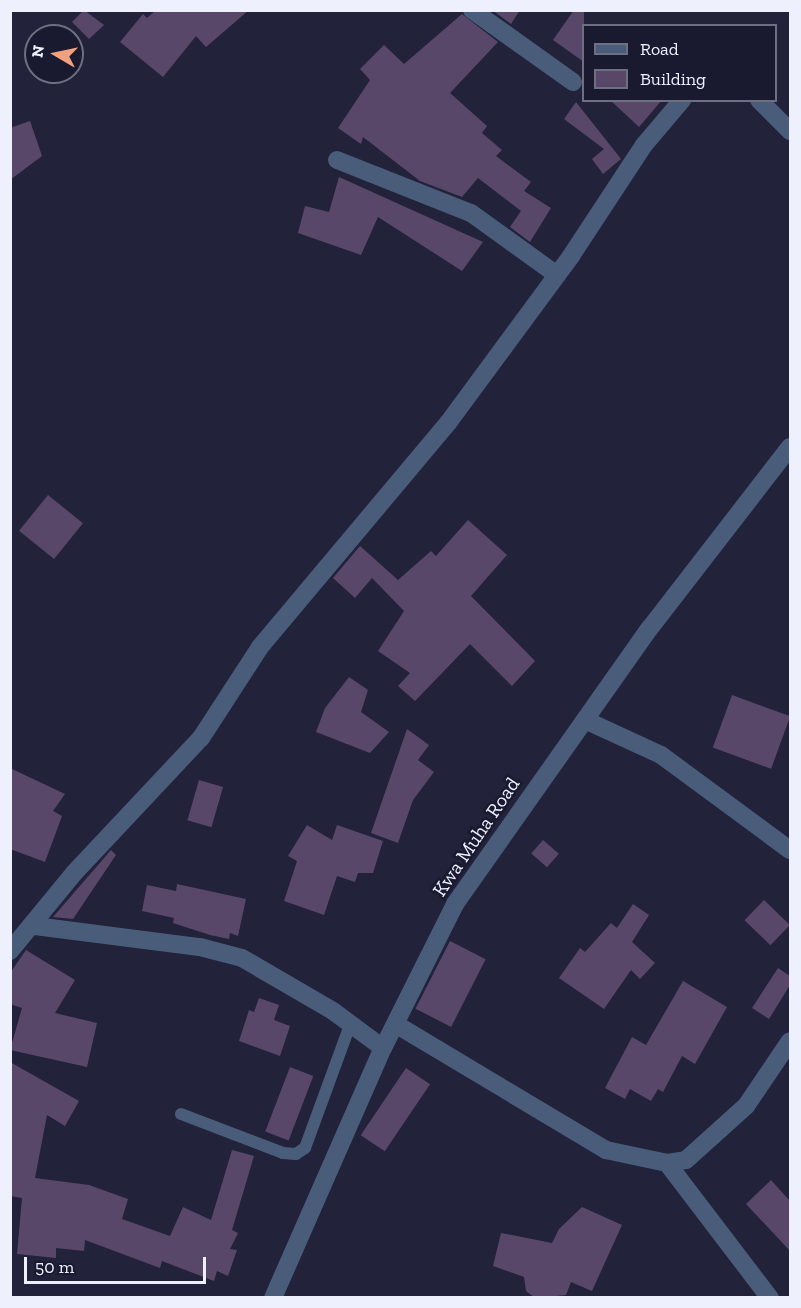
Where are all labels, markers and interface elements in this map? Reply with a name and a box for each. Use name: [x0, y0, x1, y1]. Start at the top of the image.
north arrow: [24, 24, 84, 84]
legend: [582, 24, 777, 102]
text: Road: [640, 38, 679, 60]
text: N: [27, 44, 48, 59]
text: Building: [640, 68, 706, 90]
street label: Kwa Muha Road: [427, 773, 525, 901]
scale bar: [27, 1245, 208, 1283]
text: 50 m: [35, 1256, 74, 1278]

